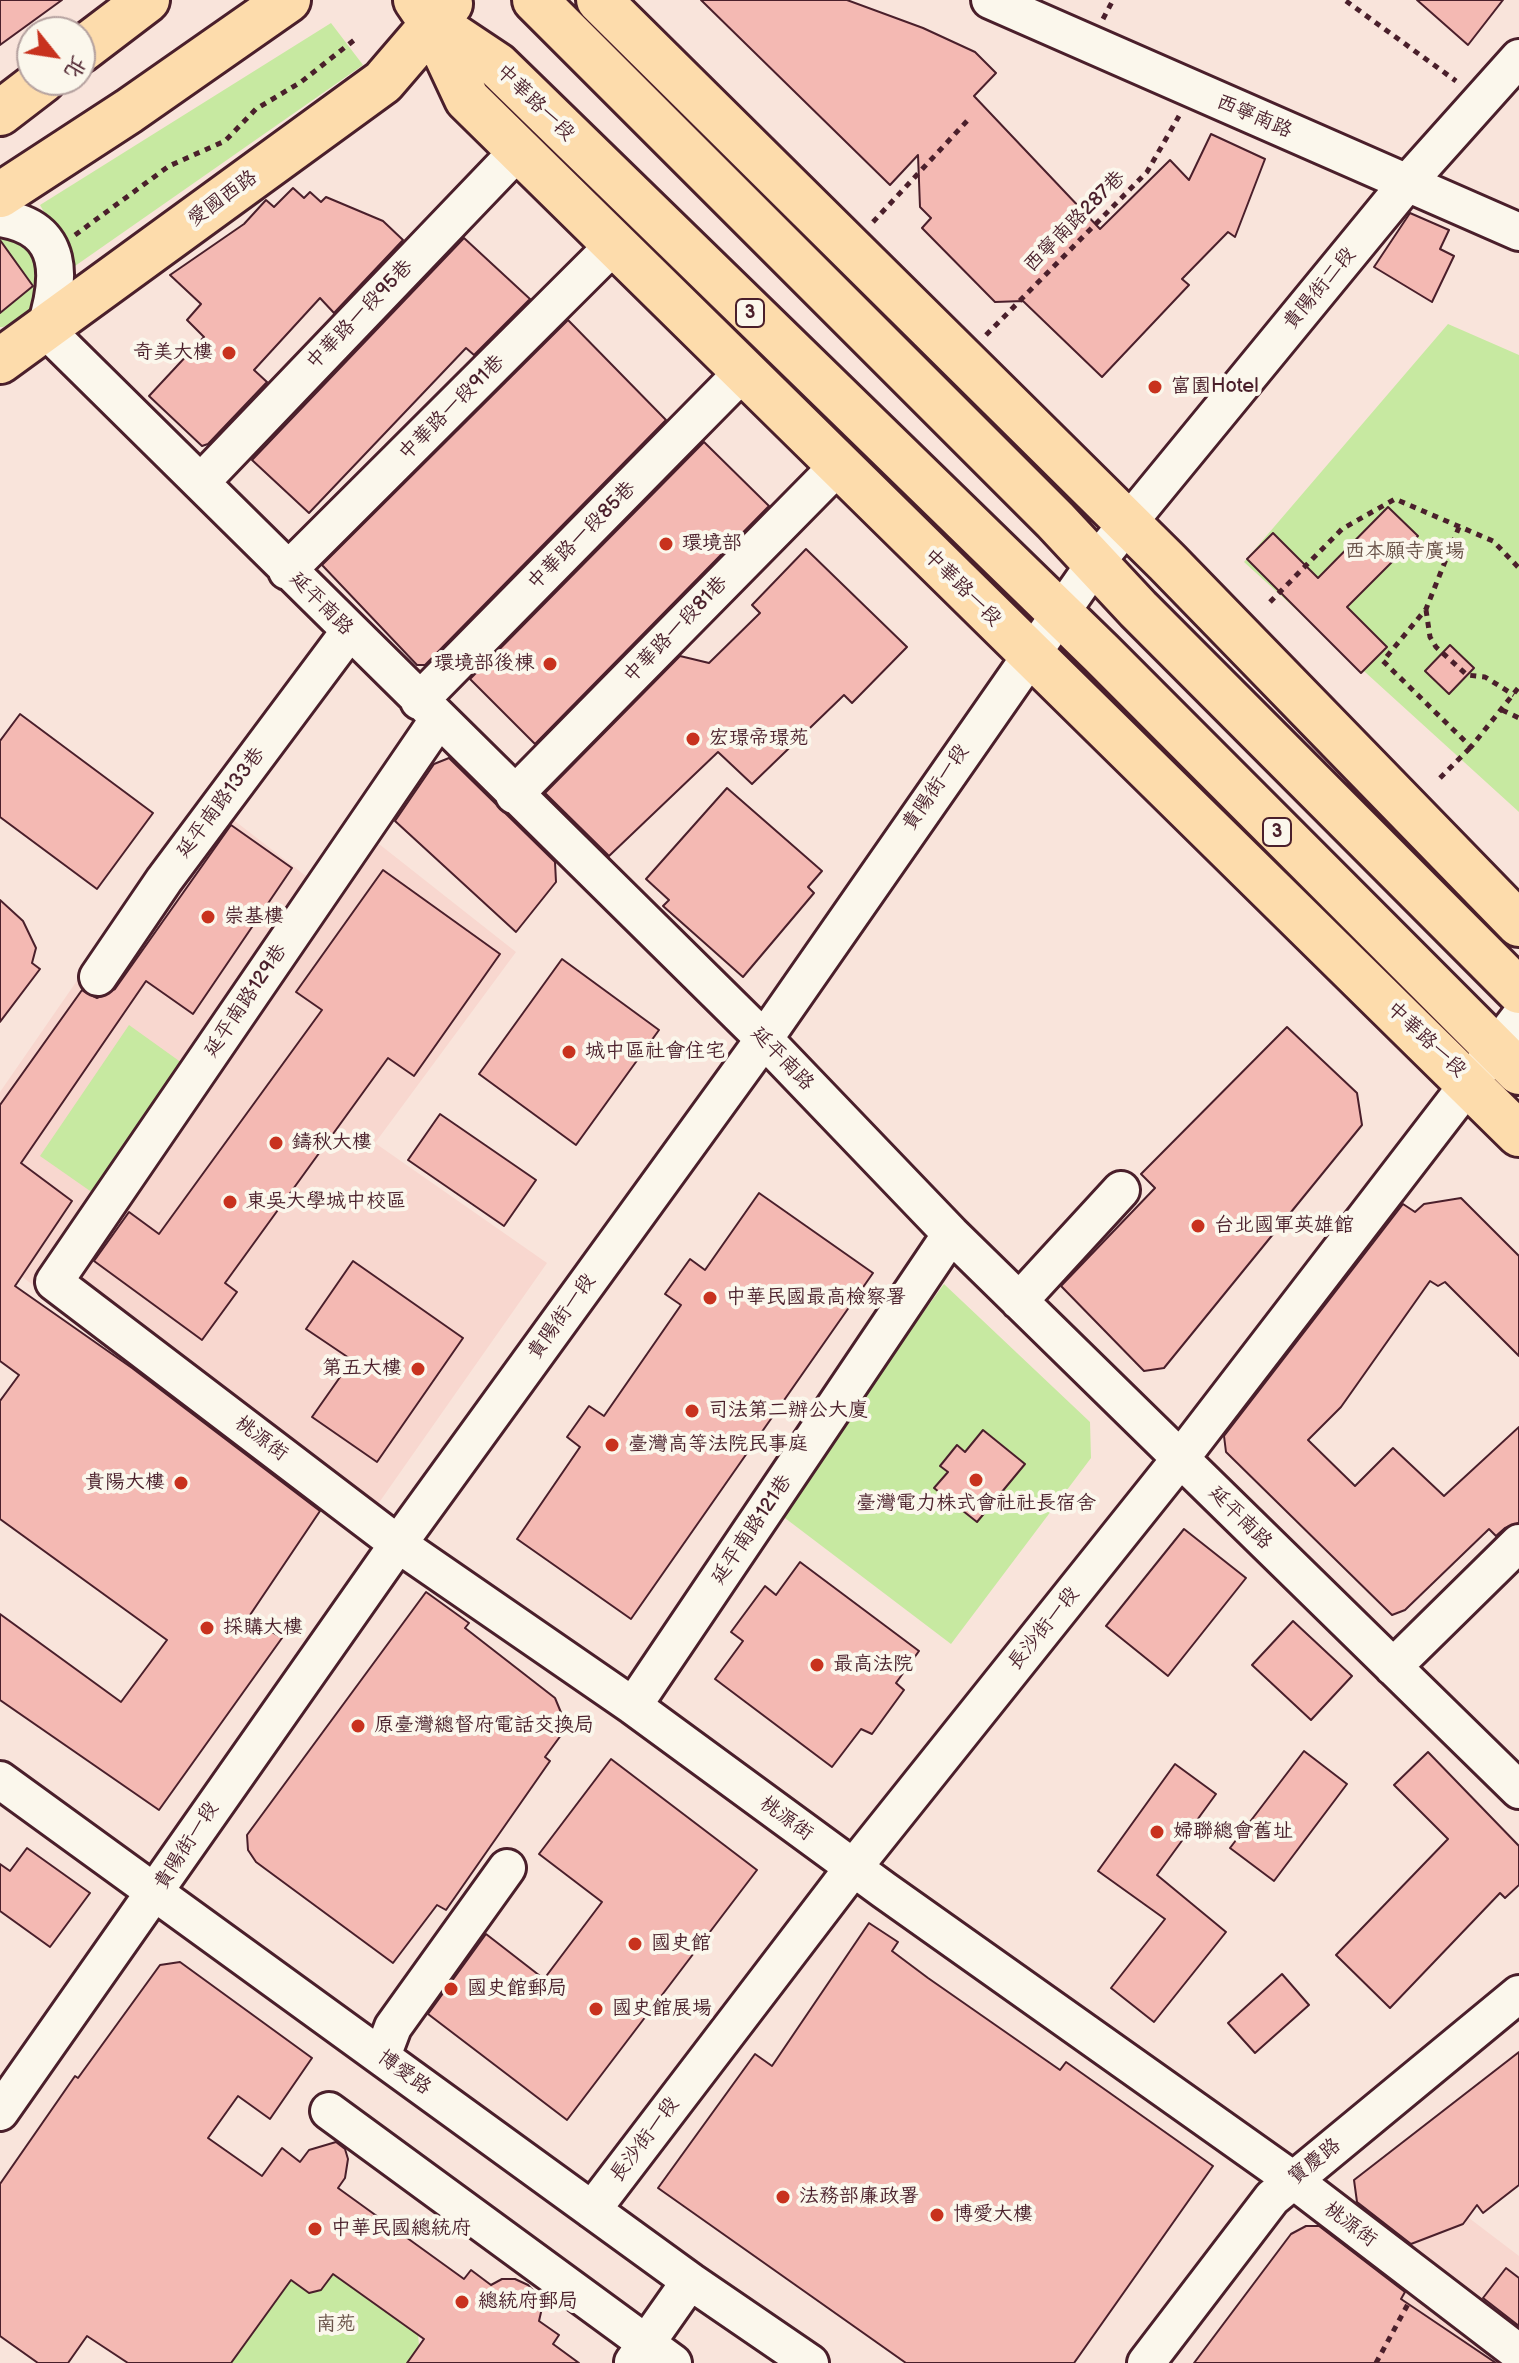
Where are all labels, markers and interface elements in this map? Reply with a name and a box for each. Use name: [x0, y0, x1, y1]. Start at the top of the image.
north arrow: [16, 16, 96, 96]
text: 北: [58, 51, 93, 84]
street label: 中華路一段: [491, 60, 579, 146]
street label: 西寧南路: [1212, 90, 1296, 144]
street label: 愛國西路: [184, 166, 262, 232]
street label: 西寧南路287巷: [1019, 166, 1131, 278]
street label: 貴陽街二段: [1279, 243, 1361, 335]
street label: 中華路一段95巷: [302, 255, 418, 375]
road number: 3: [736, 299, 764, 327]
place label: 奇美大樓: [133, 341, 213, 365]
marker: 奇美大樓: [220, 344, 238, 362]
street label: 中華路一段91巷: [394, 350, 510, 466]
place label: 富園Hotel: [1171, 375, 1259, 399]
marker: 富園Hotel: [1146, 378, 1164, 396]
street label: 中華路一段85巷: [523, 477, 641, 595]
place label: 環境部: [682, 532, 742, 556]
marker: 環境部: [657, 535, 675, 553]
park label: 西本願寺廣場: [1345, 540, 1465, 564]
street label: 中華路一段: [918, 544, 1006, 632]
street label: 延平南路: [284, 567, 358, 641]
street label: 中華路一段81巷: [619, 572, 733, 688]
place label: 環境部後棟: [434, 652, 534, 676]
marker: 環境部後棟: [541, 655, 559, 673]
place label: 宏璟帝璟苑: [709, 727, 809, 751]
marker: 宏璟帝璟苑: [684, 730, 702, 748]
street label: 貴陽街一段: [897, 740, 975, 836]
street label: 延平南路133巷: [172, 743, 270, 863]
road number: 3: [1263, 818, 1291, 846]
place label: 崇基樓: [224, 905, 284, 929]
marker: 崇基樓: [199, 908, 217, 926]
street label: 延平南路129巷: [199, 940, 293, 1062]
street label: 中華路一段: [1381, 997, 1471, 1083]
street label: 延平南路: [746, 1022, 818, 1096]
place label: 城中區社會住宅: [585, 1040, 725, 1064]
marker: 城中區社會住宅: [560, 1043, 578, 1061]
place label: 鑄秋大樓: [292, 1131, 372, 1155]
marker: 鑄秋大樓: [267, 1134, 285, 1152]
place label: 東吳大學城中校區: [246, 1190, 406, 1214]
marker: 東吳大學城中校區: [221, 1193, 239, 1211]
place label: 台北國軍英雄館: [1214, 1214, 1354, 1238]
marker: 台北國軍英雄館: [1189, 1217, 1207, 1235]
street label: 貴陽街一段: [523, 1269, 601, 1365]
place label: 中華民國最高檢察署: [726, 1286, 906, 1310]
marker: 中華民國最高檢察署: [701, 1289, 719, 1307]
place label: 第五大樓: [322, 1357, 402, 1381]
marker: 第五大樓: [409, 1360, 427, 1378]
place label: 司法第二辦公大廈: [708, 1399, 868, 1423]
marker: 司法第二辦公大廈: [683, 1402, 701, 1420]
street label: 桃源街: [230, 1411, 292, 1467]
place label: 臺灣高等法院民事庭: [628, 1433, 808, 1457]
marker: 臺灣高等法院民事庭: [603, 1436, 621, 1454]
place label: 貴陽大樓: [85, 1471, 165, 1495]
street label: 延平南路121巷: [707, 1471, 797, 1589]
marker: 臺灣電力株式會社社長宿舍: [967, 1471, 985, 1489]
marker: 貴陽大樓: [172, 1474, 190, 1492]
street label: 延平南路: [1203, 1481, 1277, 1555]
place label: 臺灣電力株式會社社長宿舍: [856, 1492, 1096, 1516]
street label: 長沙街一段: [1003, 1583, 1085, 1675]
place label: 採購大樓: [223, 1616, 303, 1640]
marker: 採購大樓: [198, 1619, 216, 1637]
place label: 最高法院: [833, 1653, 913, 1677]
marker: 最高法院: [808, 1656, 826, 1674]
place label: 原臺灣總督府電話交換局: [374, 1714, 594, 1738]
marker: 原臺灣總督府電話交換局: [349, 1717, 367, 1735]
street label: 桃源街: [755, 1792, 817, 1846]
street label: 貴陽街一段: [150, 1798, 224, 1894]
place label: 婦聯總會舊址: [1173, 1820, 1293, 1844]
marker: 婦聯總會舊址: [1148, 1823, 1166, 1841]
place label: 國史館: [651, 1932, 711, 1956]
marker: 國史館: [626, 1935, 644, 1953]
place label: 國史館郵局: [467, 1977, 567, 2001]
marker: 國史館郵局: [442, 1980, 460, 1998]
place label: 國史館展場: [612, 1997, 712, 2021]
marker: 國史館展場: [587, 2000, 605, 2018]
street label: 博愛路: [373, 2046, 435, 2100]
street label: 長沙街一段: [605, 2093, 685, 2187]
street label: 寶慶路: [1284, 2134, 1346, 2190]
place label: 法務部廉政署: [799, 2185, 919, 2209]
marker: 法務部廉政署: [774, 2188, 792, 2206]
street label: 桃源街: [1319, 2197, 1381, 2253]
place label: 博愛大樓: [953, 2203, 1033, 2227]
marker: 博愛大樓: [928, 2206, 946, 2224]
place label: 中華民國總統府: [331, 2217, 471, 2241]
marker: 中華民國總統府: [306, 2220, 324, 2238]
place label: 總統府郵局: [478, 2290, 578, 2314]
marker: 總統府郵局: [453, 2293, 471, 2311]
park label: 南苑: [316, 2313, 356, 2337]

